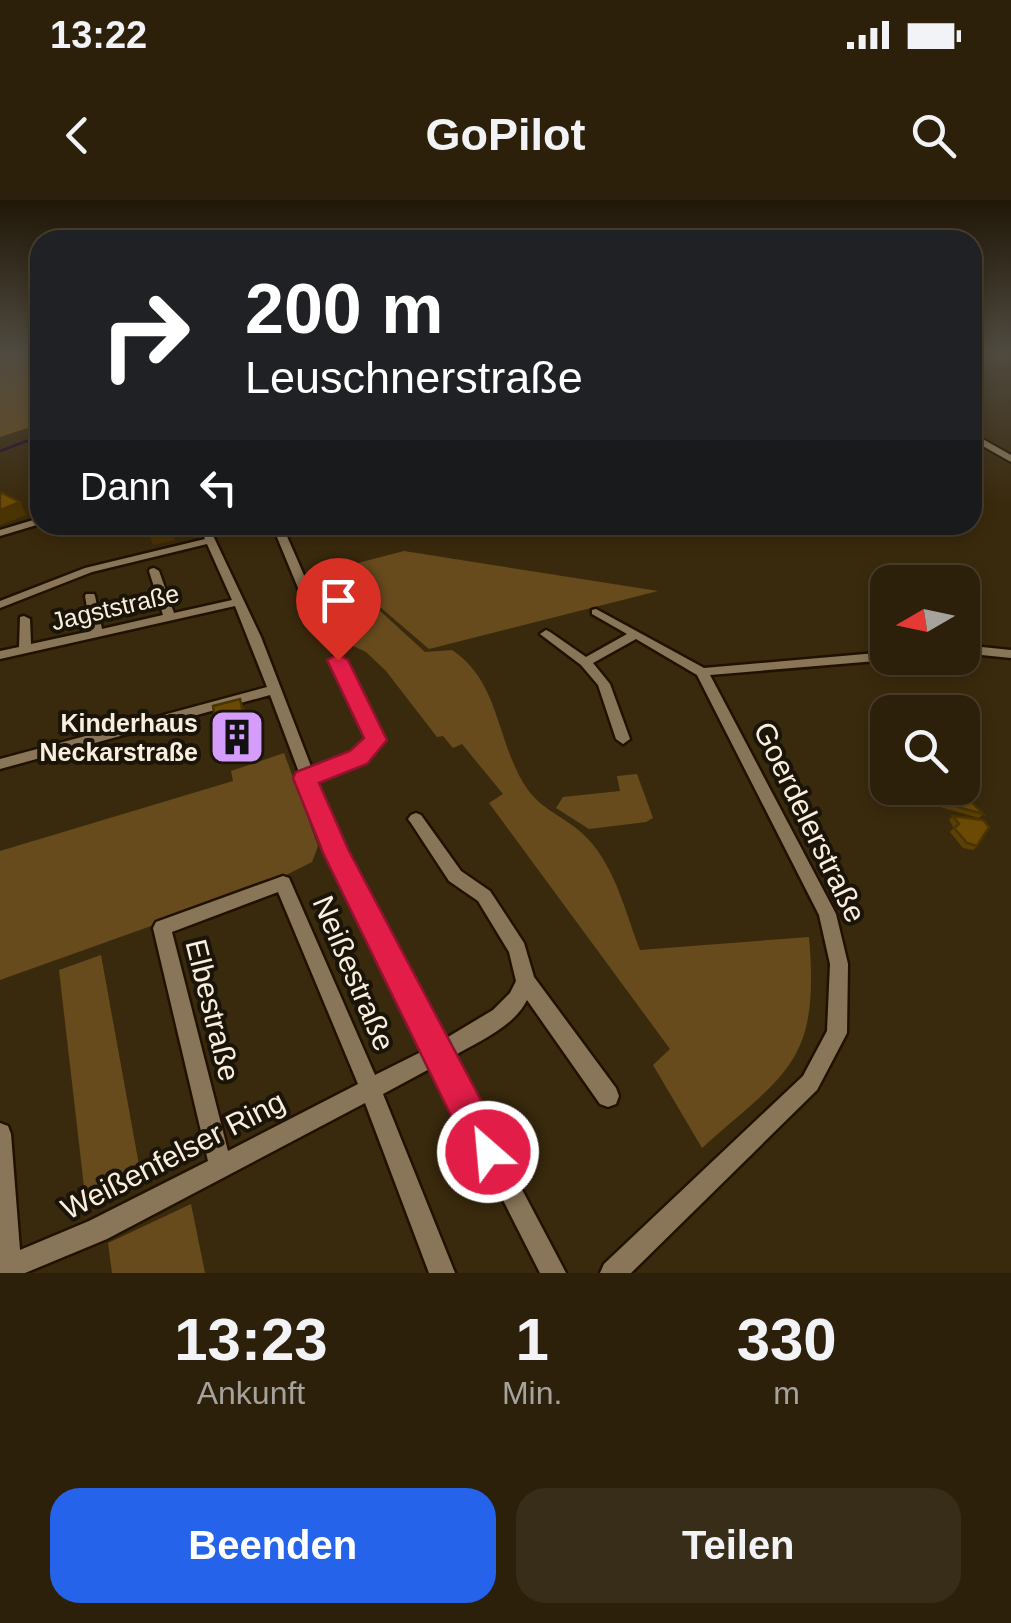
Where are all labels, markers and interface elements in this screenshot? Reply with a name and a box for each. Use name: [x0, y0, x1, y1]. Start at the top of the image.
text: 13:22: [50, 14, 147, 56]
icon: back: [50, 108, 105, 163]
icon: search: [906, 108, 961, 163]
text: GoPilot: [426, 109, 585, 160]
icon: right: [80, 270, 210, 400]
text: 200 m: [245, 270, 443, 348]
text: Leuschnerstraße: [245, 352, 583, 403]
icon: left: [191, 460, 246, 515]
text: Dann: [80, 466, 171, 508]
pin: [296, 558, 381, 661]
north arrow: [870, 565, 980, 675]
map controls: [870, 565, 980, 805]
icon: arrive: [311, 573, 366, 628]
street label: Jagststraße: [48, 579, 182, 635]
button: search: [870, 695, 980, 805]
building icon: Kinderhaus Neckarstraße: [207, 707, 267, 767]
place label: Kinderhaus Neckarstraße: [40, 709, 198, 766]
street label: Goerdelerstraße: [747, 717, 873, 927]
street label: Neißestraße: [307, 891, 401, 1055]
street label: Elbestraße: [179, 936, 247, 1084]
street label: Weißenfelser Ring: [56, 1084, 290, 1226]
position arrow: [436, 1100, 540, 1204]
text: 13:23: [174, 1306, 328, 1373]
text: 1: [515, 1306, 549, 1373]
text: 330: [737, 1306, 837, 1373]
text: Ankunft: [197, 1375, 305, 1411]
text: Min.: [502, 1375, 562, 1411]
text: m: [773, 1375, 800, 1411]
button: Beenden: [50, 1488, 496, 1603]
button: Teilen: [516, 1488, 961, 1603]

